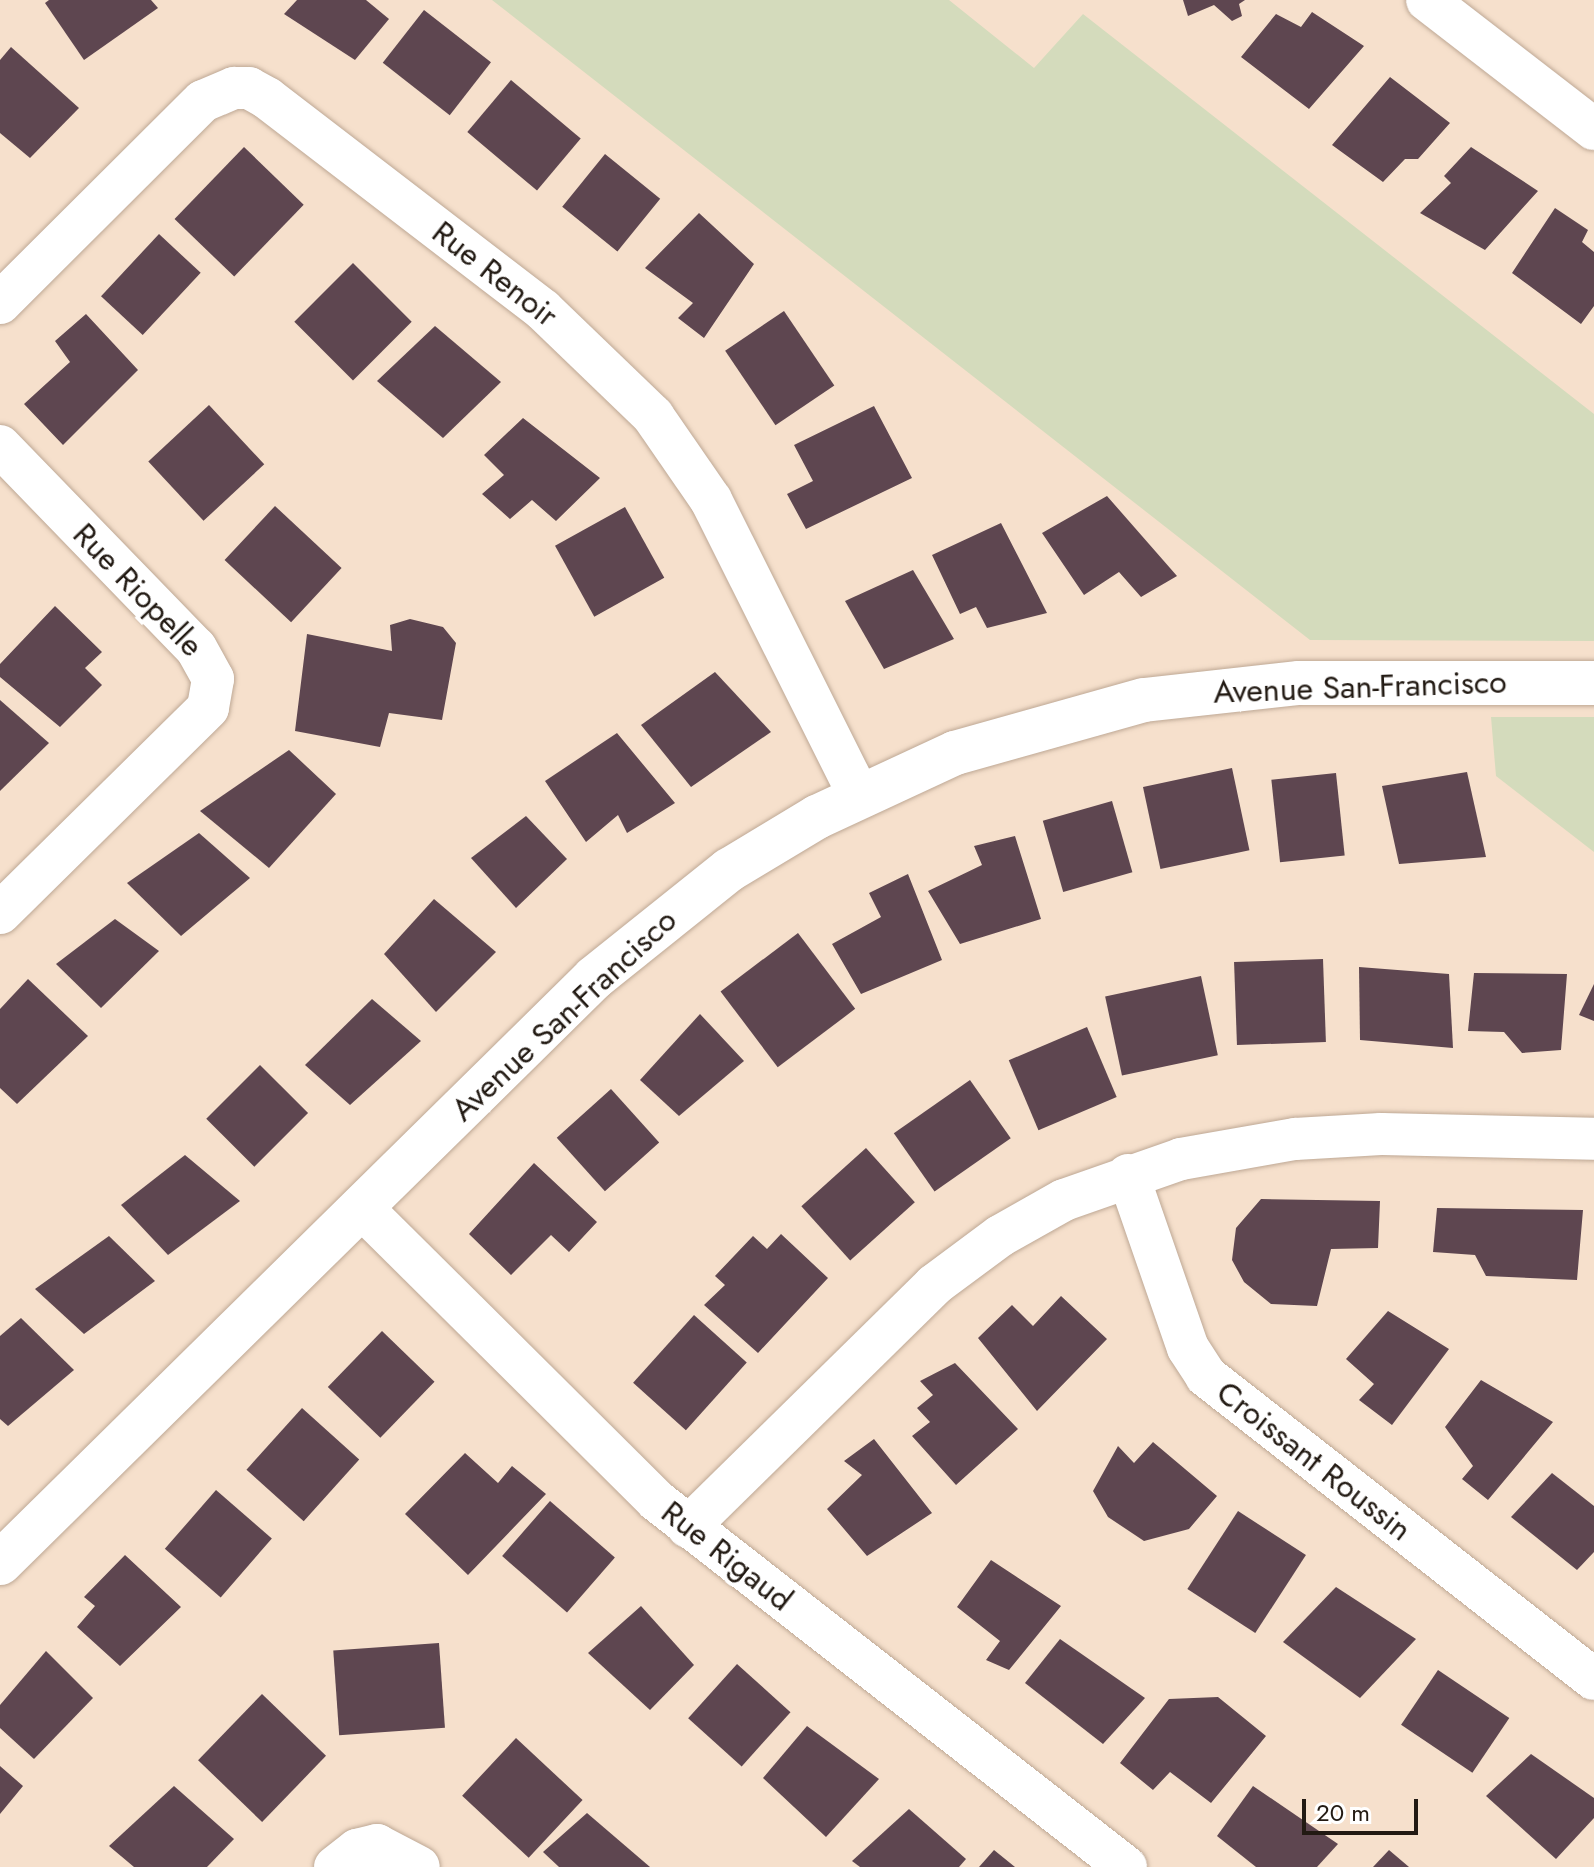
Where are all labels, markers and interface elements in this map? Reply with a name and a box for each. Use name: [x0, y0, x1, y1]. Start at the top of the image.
street label: Rue Renoir: [425, 213, 565, 335]
street label: Rue Riopelle: [65, 515, 211, 665]
street label: Avenue San-Francisco: [1213, 663, 1507, 711]
street label: Avenue San-Francisco: [444, 901, 684, 1129]
street label: Croissant Roussin: [1209, 1373, 1419, 1549]
street label: Rue Rigaud: [654, 1493, 800, 1619]
scale bar: [1306, 1783, 1422, 1833]
text: 20 m: [1316, 1795, 1370, 1830]

